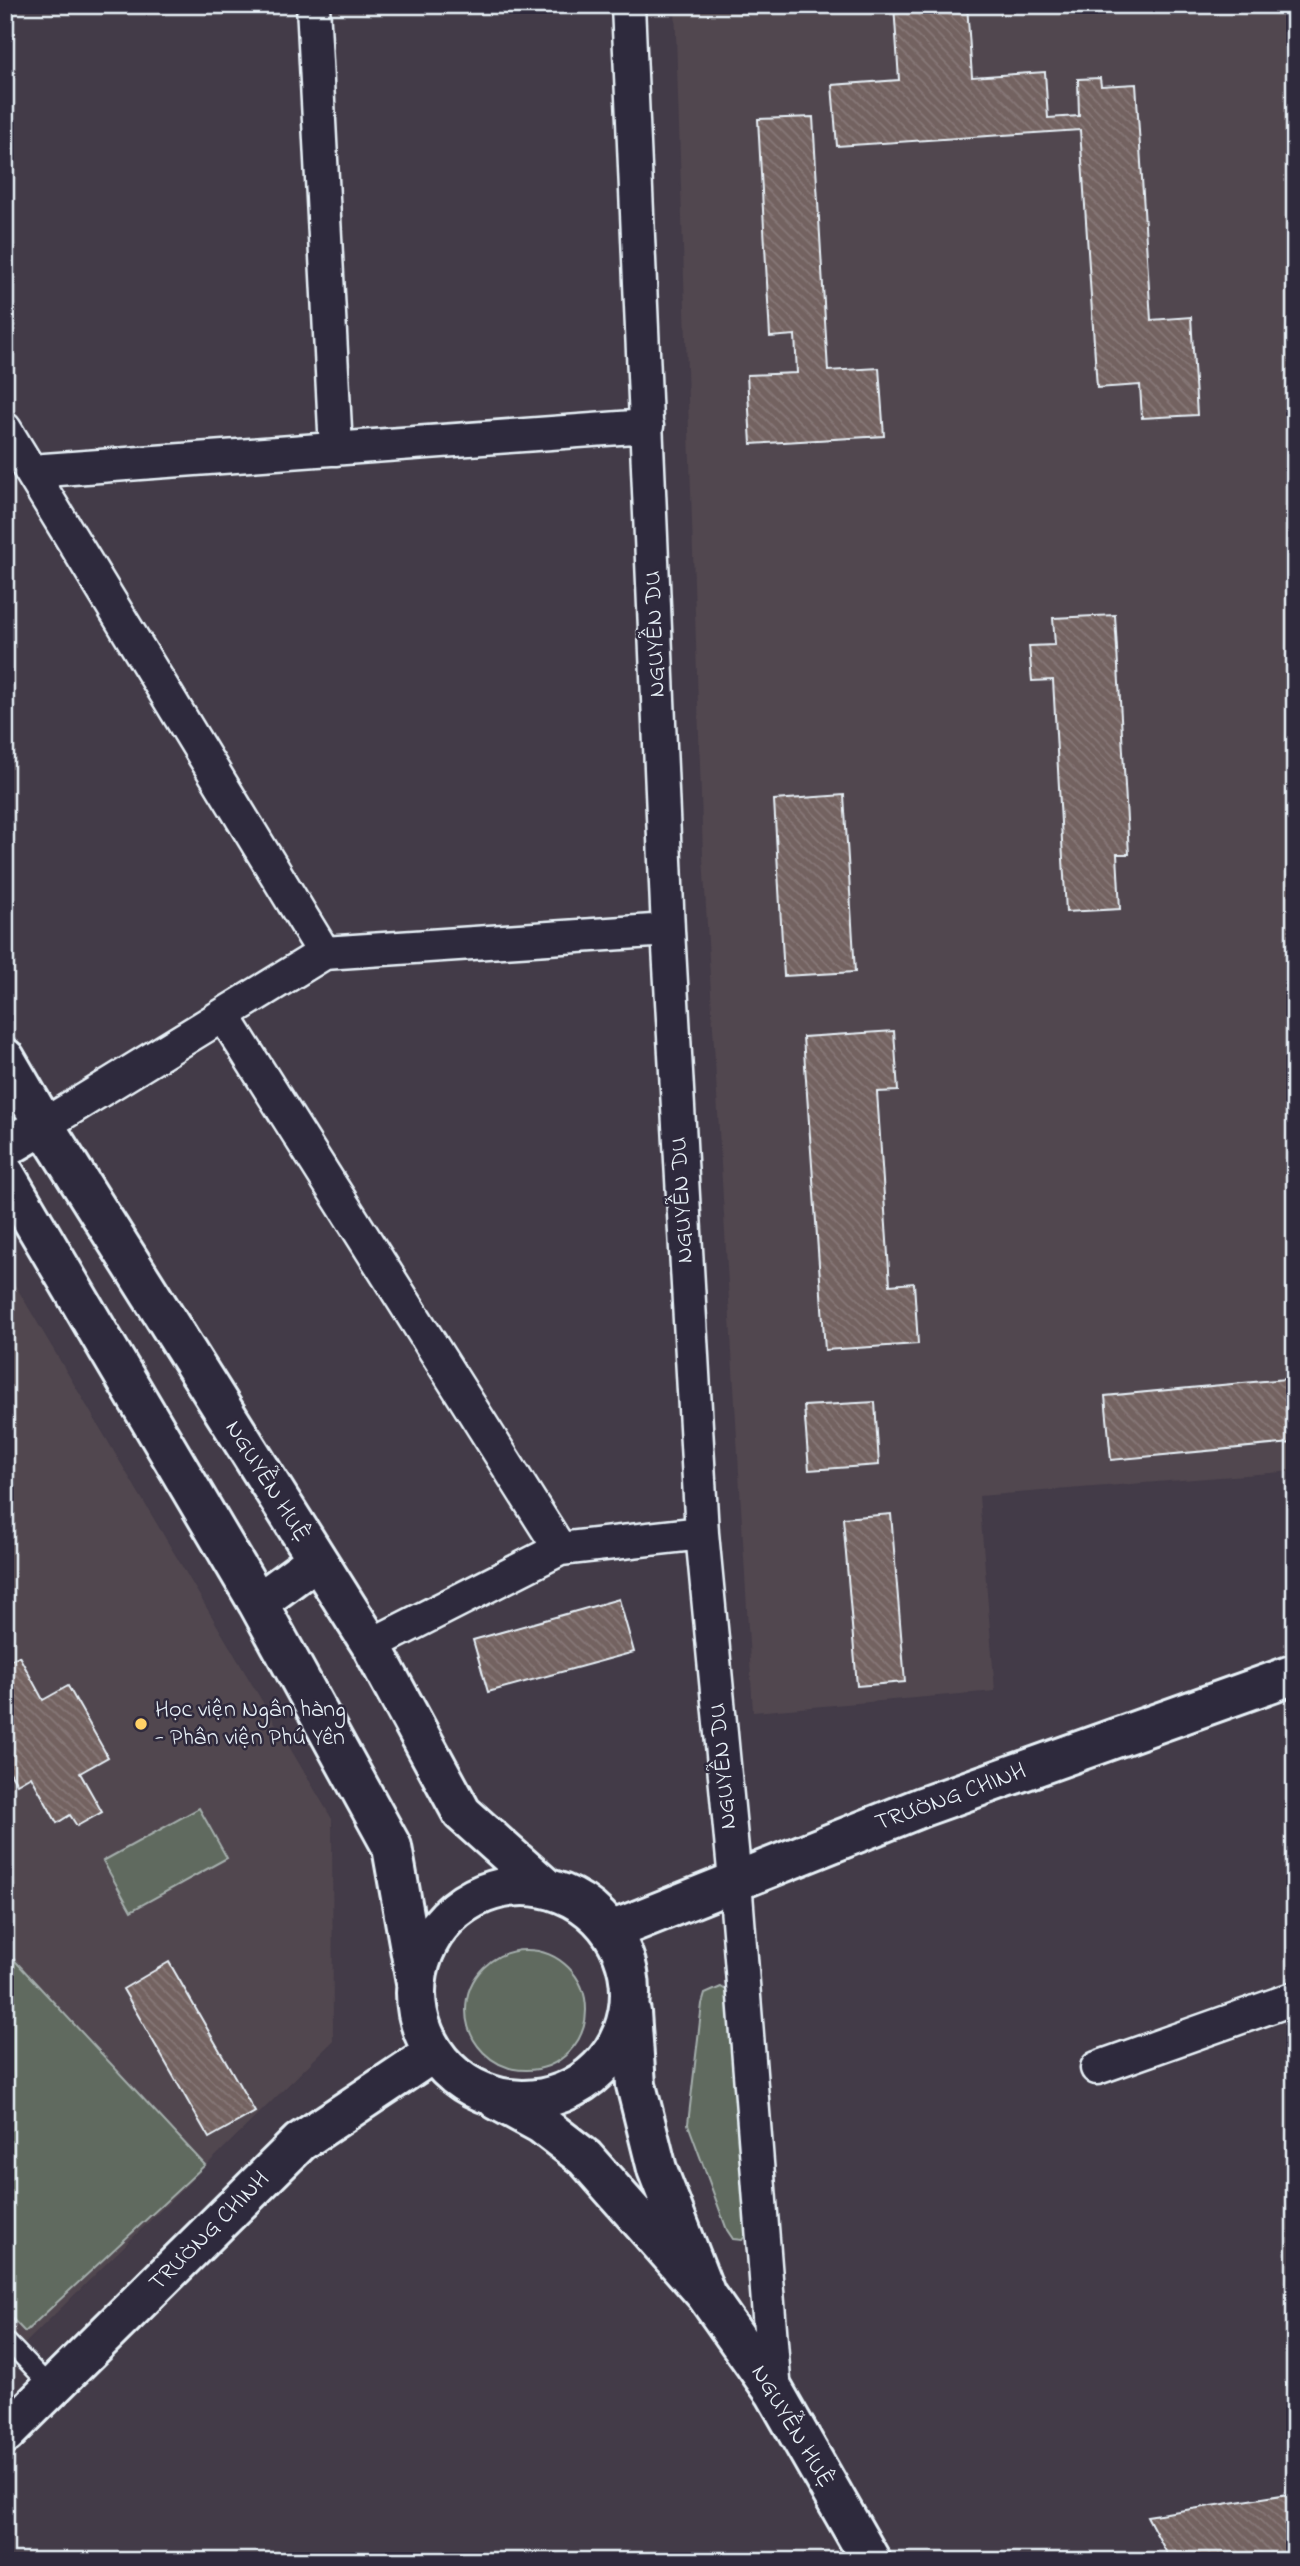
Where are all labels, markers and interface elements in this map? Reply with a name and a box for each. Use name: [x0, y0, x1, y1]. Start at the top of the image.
street label: NGUYỄN DU: [635, 570, 676, 698]
street label: NGUYỄN DU: [661, 1136, 704, 1264]
street label: NGUYỄN HUỆ: [215, 1414, 318, 1549]
place label: Học viện Ngân hàng - Phân viện Phú Yên: [155, 1693, 346, 1756]
street label: NGUYỄN DU: [700, 1701, 747, 1831]
marker: Học viện Ngân hàng - Phân viện Phú Yên: [133, 1716, 149, 1732]
street label: TRƯỜNG CHINH: [871, 1755, 1031, 1841]
street label: TRƯỜNG CHINH: [142, 2164, 278, 2300]
street label: NGUYỄN HUỆ: [741, 2358, 843, 2494]

